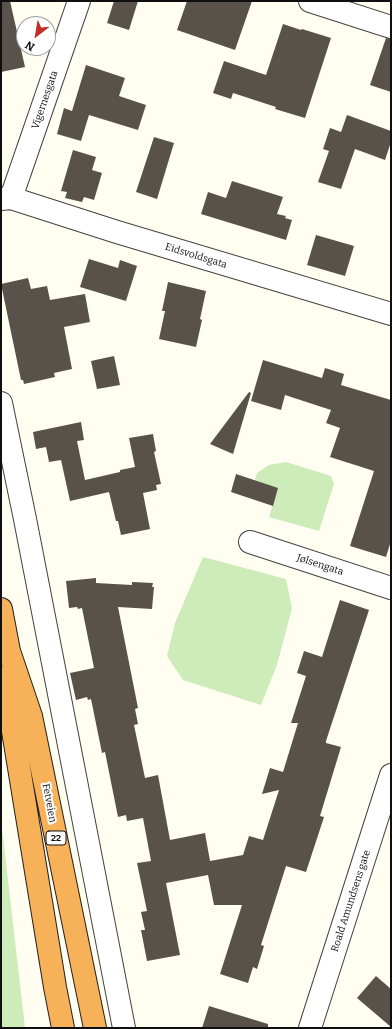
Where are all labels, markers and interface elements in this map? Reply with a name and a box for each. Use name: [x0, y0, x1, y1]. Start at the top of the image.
north arrow: [16, 16, 56, 56]
text: N: [23, 38, 37, 54]
street label: Vigernesgata: [29, 69, 61, 131]
street label: Eidsvoldsgata: [164, 241, 228, 271]
street label: Jølsengata: [295, 552, 345, 578]
street label: Fetveien: [39, 782, 59, 824]
road number: 22: [46, 831, 66, 845]
street label: Roald Amundsens gate: [329, 848, 373, 954]

